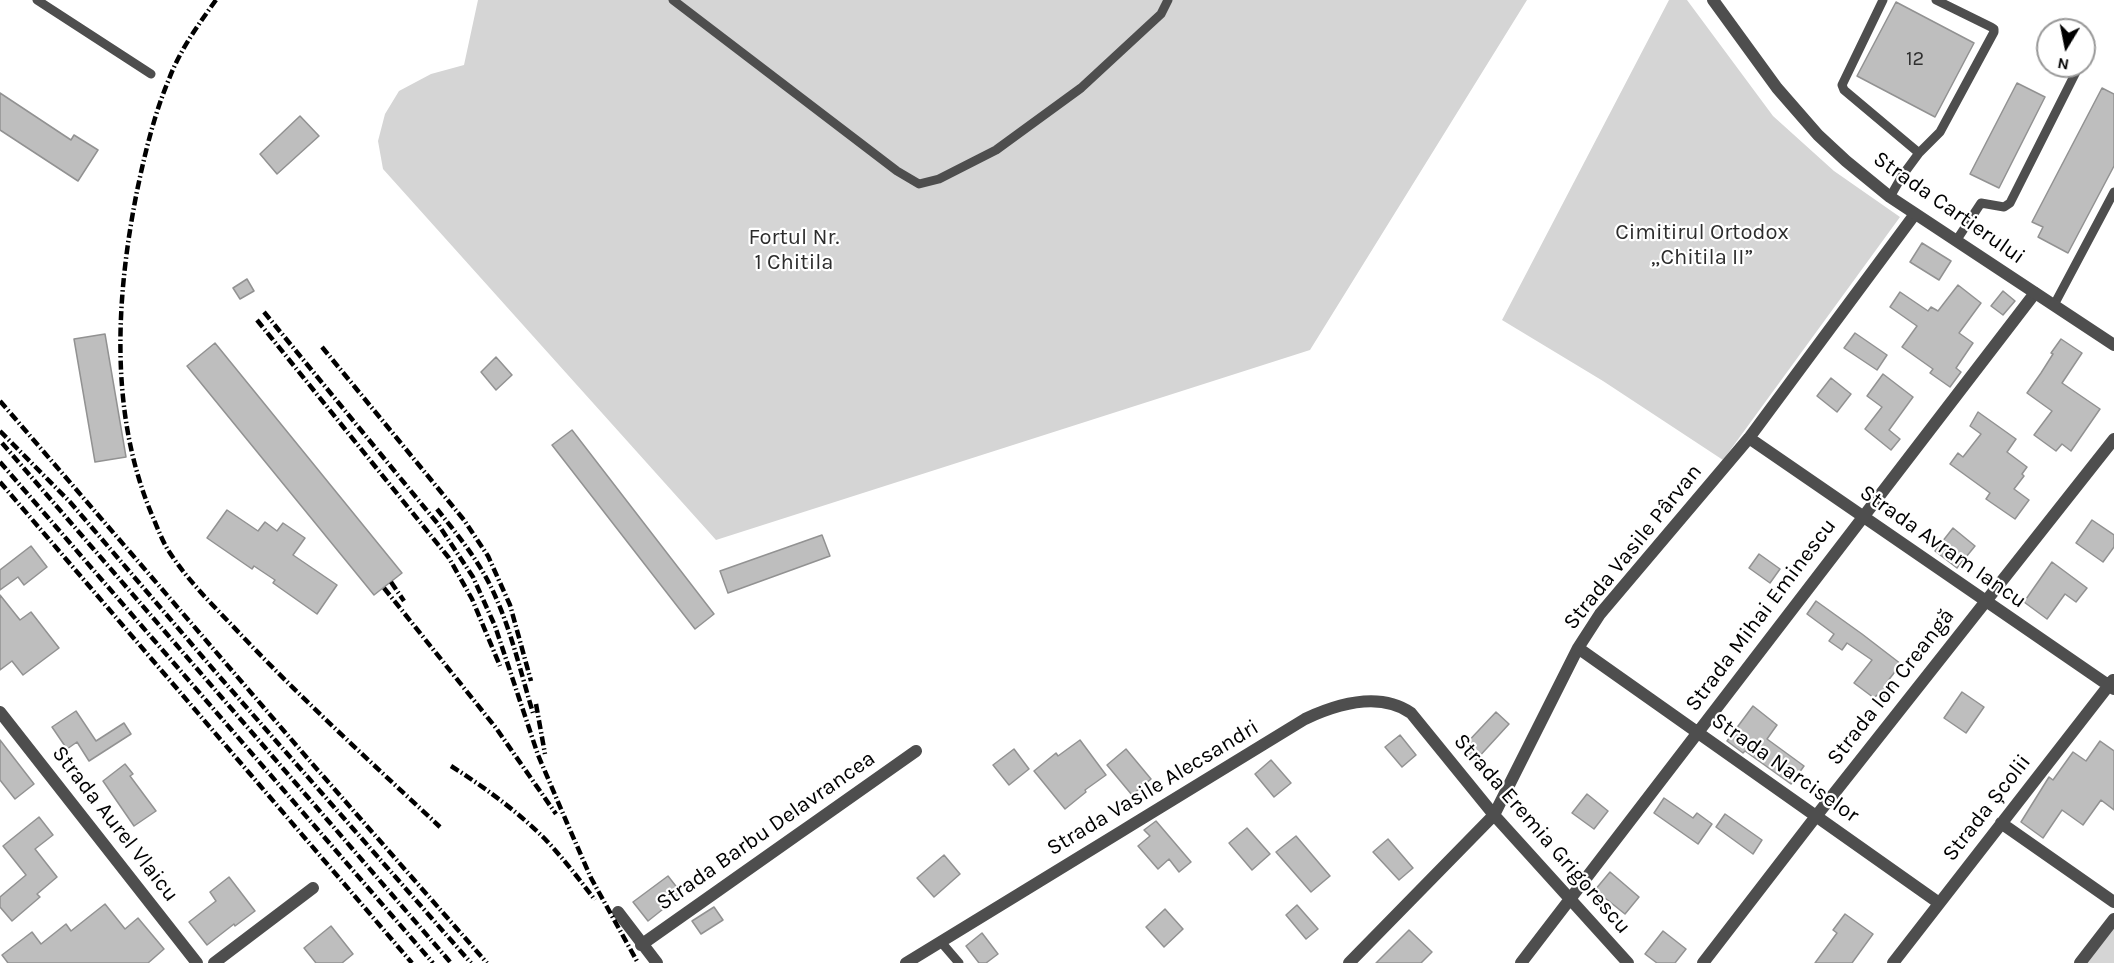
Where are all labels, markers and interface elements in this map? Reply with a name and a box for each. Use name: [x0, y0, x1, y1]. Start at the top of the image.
north arrow: [2036, 18, 2096, 78]
house number: 12: [1906, 47, 1924, 71]
text: N: [2056, 54, 2070, 75]
street label: Strada Cartierului: [1868, 146, 2030, 270]
park label: Cimitirul Ortodox „Chitila II”: [1615, 220, 1789, 272]
park label: Fortul Nr. 1 Chitila: [749, 225, 839, 276]
street label: Strada Vasile Pârvan: [1558, 459, 1708, 635]
street label: Strada Avram Iancu: [1855, 480, 2031, 614]
street label: Strada Mihai Eminescu: [1680, 513, 1842, 717]
street label: Strada Ion Creangă: [1822, 603, 1960, 771]
street label: Strada Narciselor: [1706, 707, 1864, 829]
street label: Strada Vasile Alecsandri: [1042, 714, 1264, 862]
street label: Strada Eremia Grigorescu: [1448, 728, 1636, 940]
street label: Strada Aurel Vlaicu: [46, 741, 184, 907]
street label: Strada Barbu Delavrancea: [652, 745, 880, 917]
street label: Strada Școlii: [1937, 749, 2037, 867]

